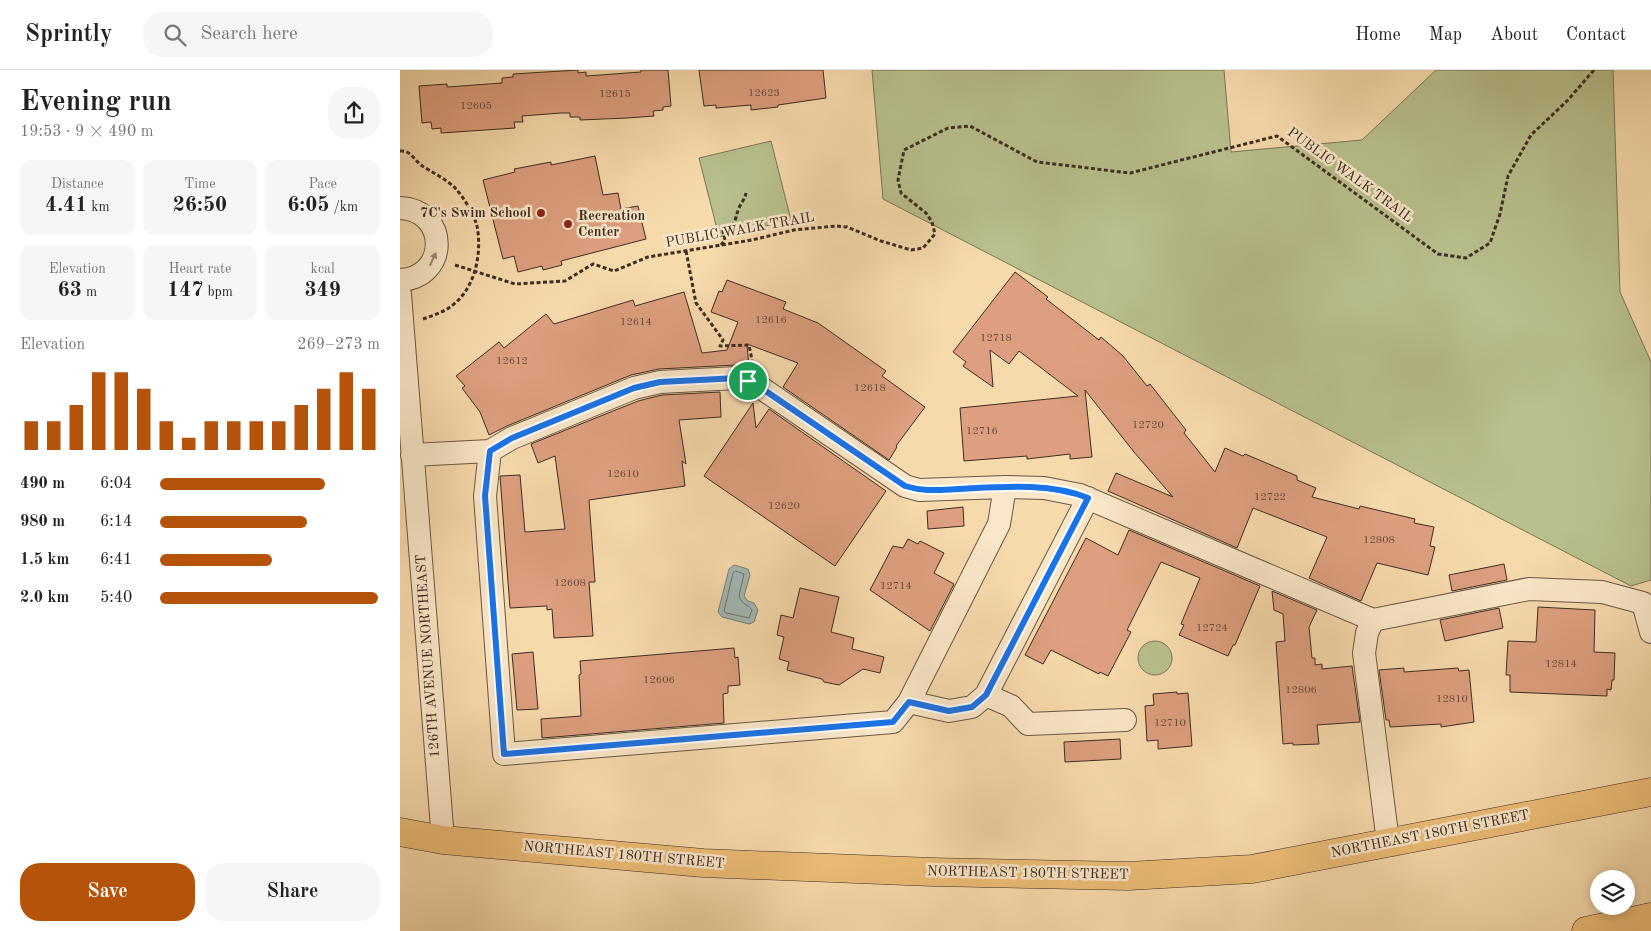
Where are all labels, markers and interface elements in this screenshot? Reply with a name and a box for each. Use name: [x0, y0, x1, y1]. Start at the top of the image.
search box: [143, 12, 493, 57]
icon: search: [161, 21, 189, 49]
text: Sprintly: [25, 23, 113, 47]
text: Search here: [201, 25, 298, 44]
text: Home: [1355, 26, 1401, 44]
text: Map: [1429, 26, 1462, 44]
text: About: [1490, 26, 1538, 44]
text: Contact: [1566, 26, 1626, 44]
button: share: [328, 87, 380, 139]
house number: 12623: [748, 88, 780, 99]
text: Evening run: [20, 89, 172, 117]
house number: 12615: [599, 89, 631, 100]
house number: 12605: [460, 101, 492, 112]
text: 19:53 · 9 × 490 m: [20, 124, 153, 140]
street label: PUBLIC WALK TRAIL: [1285, 125, 1415, 225]
text: Distance: [51, 177, 104, 191]
text: Time: [184, 177, 216, 191]
text: Pace: [308, 177, 337, 191]
text: 4.41: [45, 195, 87, 216]
text: 26:50: [173, 195, 227, 216]
text: 6:05: [287, 195, 330, 216]
text: km: [87, 200, 110, 214]
text: /km: [330, 200, 358, 214]
place label: 7C's Swim School: [420, 206, 531, 220]
marker: 7C's Swim School: [535, 207, 547, 219]
place label: Recreation Center: [578, 209, 645, 239]
street label: PUBLIC WALK TRAIL: [664, 210, 816, 250]
marker: Recreation Center: [562, 218, 574, 230]
one-way arrow: [428, 252, 437, 267]
text: Elevation: [49, 262, 106, 276]
text: Heart rate: [169, 262, 231, 276]
text: kcal: [311, 262, 335, 276]
text: 63: [58, 280, 82, 301]
text: 147: [167, 280, 204, 301]
text: 349: [304, 280, 341, 301]
text: m: [82, 285, 97, 299]
text: bpm: [204, 285, 233, 299]
house number: 12616: [755, 315, 787, 326]
house number: 12614: [620, 317, 652, 328]
house number: 12718: [980, 333, 1012, 344]
text: Elevation: [20, 337, 85, 353]
text: 269–273 m: [297, 337, 380, 353]
house number: 12612: [496, 356, 528, 367]
pin: [727, 360, 769, 402]
icon: arrive: [734, 367, 762, 395]
house number: 12618: [854, 383, 886, 394]
house number: 12720: [1132, 420, 1164, 431]
house number: 12716: [966, 426, 998, 437]
house number: 12610: [607, 469, 639, 480]
text: 490 m: [20, 476, 65, 492]
text: 6:04: [100, 476, 132, 492]
house number: 12722: [1254, 492, 1286, 503]
house number: 12620: [768, 501, 800, 512]
text: 980 m: [20, 514, 65, 530]
text: 6:14: [100, 514, 132, 530]
house number: 12808: [1363, 535, 1395, 546]
text: 1.5 km: [20, 552, 69, 568]
text: 6:41: [100, 552, 132, 568]
street label: 126TH AVENUE NORTHEAST: [414, 554, 442, 758]
house number: 12608: [554, 578, 586, 589]
house number: 12714: [880, 581, 912, 592]
text: 2.0 km: [20, 590, 69, 606]
text: 5:40: [100, 590, 132, 606]
house number: 12724: [1196, 623, 1228, 634]
house number: 12814: [1545, 659, 1577, 670]
house number: 12606: [643, 675, 675, 686]
house number: 12806: [1285, 685, 1317, 696]
house number: 12810: [1436, 694, 1468, 705]
house number: 12710: [1154, 718, 1186, 729]
street label: NORTHEAST 180TH STREET: [1330, 808, 1530, 860]
street label: NORTHEAST 180TH STREET: [523, 839, 725, 871]
button: Save: [20, 863, 195, 921]
button: Share: [205, 863, 380, 921]
street label: NORTHEAST 180TH STREET: [927, 864, 1129, 882]
map controls: [1590, 870, 1635, 915]
button: layers: [1590, 870, 1635, 915]

